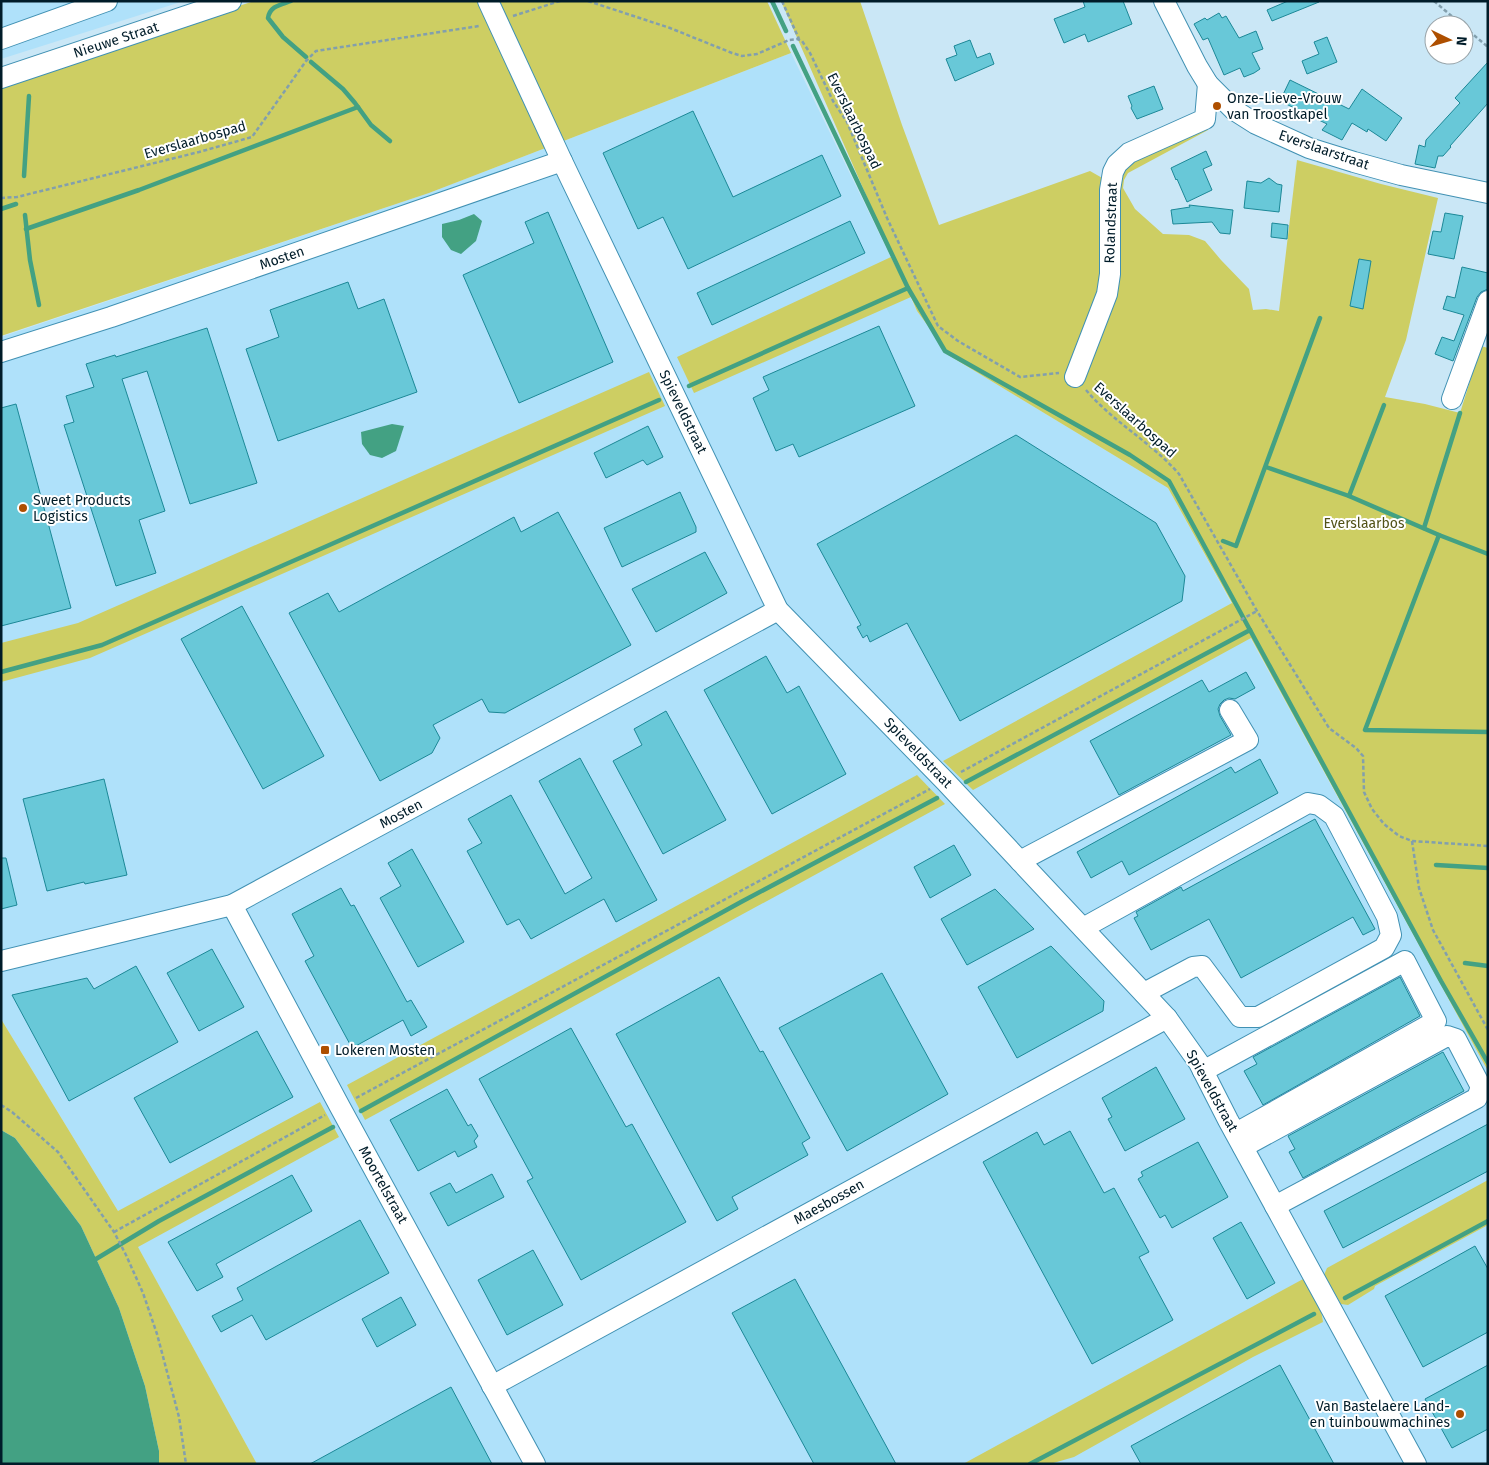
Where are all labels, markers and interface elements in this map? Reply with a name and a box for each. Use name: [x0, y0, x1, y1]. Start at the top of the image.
north arrow: [1424, 15, 1474, 65]
street label: Nieuwe Straat: [71, 18, 162, 62]
text: N: [1453, 36, 1470, 46]
street label: Everslaarbospad: [823, 70, 885, 172]
place label: Onze-Lieve-Vrouw van Troostkapel: [1227, 90, 1341, 123]
marker: Onze-Lieve-Vrouw van Troostkapel: [1211, 100, 1223, 112]
street label: Everslaarbospad: [142, 117, 248, 163]
street label: Everslaarstraat: [1277, 127, 1372, 174]
street label: Rolandstraat: [1101, 181, 1121, 264]
street label: Mosten: [257, 242, 307, 274]
street label: Spieveldstraat: [655, 367, 711, 457]
street label: Everslaarbospad: [1090, 378, 1180, 462]
place label: Sweet Products Logistics: [33, 492, 131, 525]
marker: Sweet Products Logistics: [17, 502, 29, 514]
park label: Everslaarbos: [1323, 515, 1405, 532]
street label: Spieveldstraat: [880, 714, 956, 792]
street label: Mosten: [377, 796, 425, 832]
place label: Lokeren Mosten: [335, 1042, 435, 1059]
marker: Lokeren Mosten: [319, 1044, 331, 1056]
street label: Spieveldstraat: [1182, 1047, 1242, 1136]
street label: Moortelstraat: [355, 1143, 412, 1228]
street label: Maesbossen: [791, 1176, 867, 1228]
place label: Van Bastelaere Land- en tuinbouwmachines: [1310, 1398, 1450, 1431]
marker: Van Bastelaere Land- en tuinbouwmachines: [1454, 1408, 1466, 1420]

